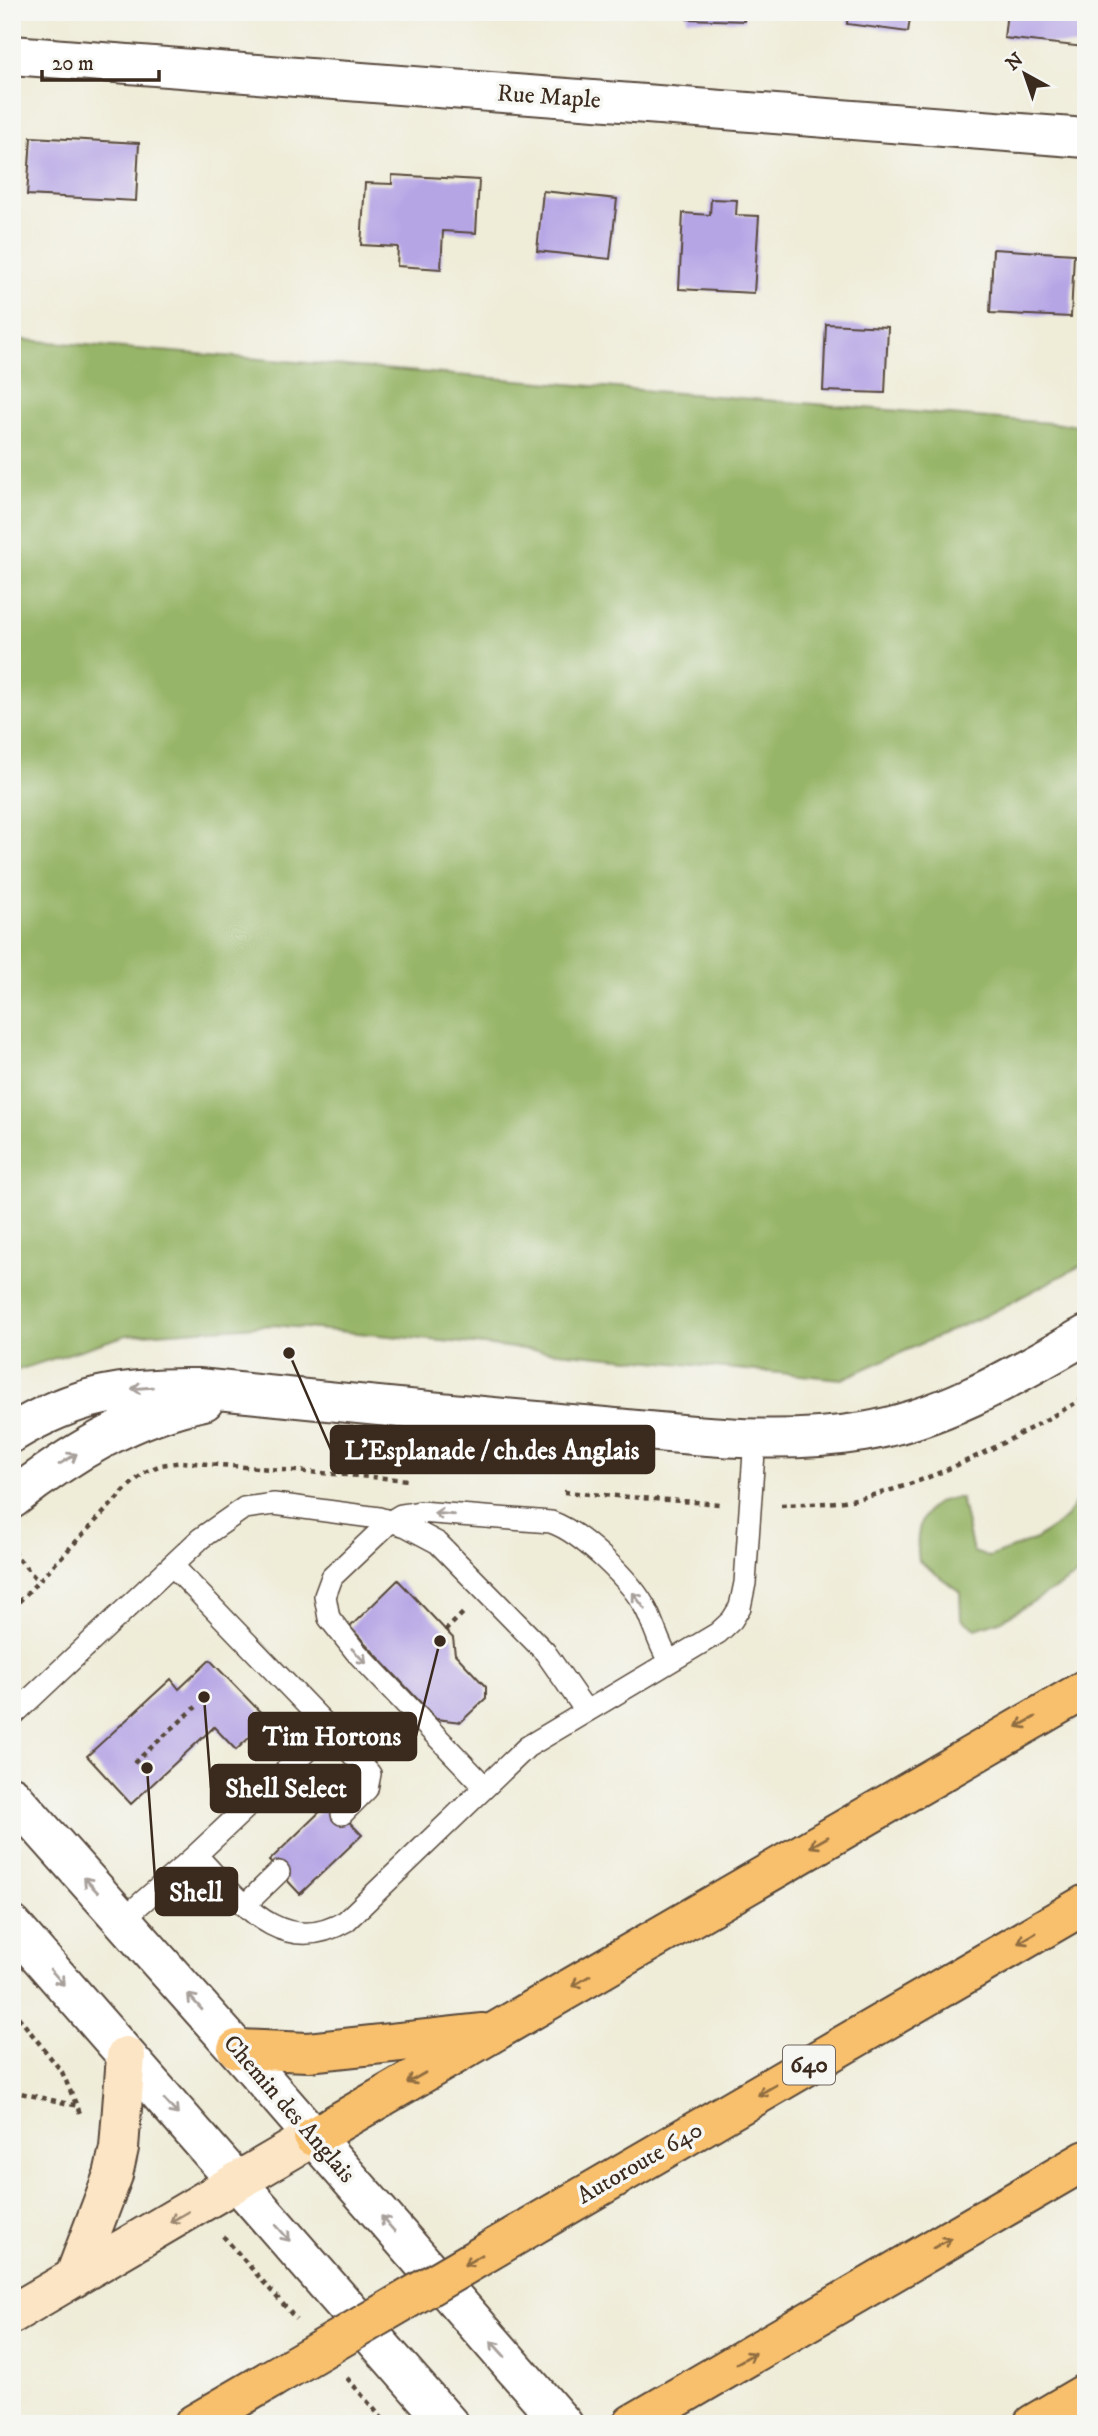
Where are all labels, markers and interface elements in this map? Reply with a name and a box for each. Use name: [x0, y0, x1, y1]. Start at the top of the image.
scale bar: [42, 38, 159, 82]
north arrow: [990, 38, 1060, 108]
text: N: [1002, 48, 1029, 76]
text: 20 m: [52, 51, 94, 77]
street label: Rue Maple: [496, 78, 602, 116]
one-way arrow: [131, 1382, 154, 1395]
callout: L'Esplanade / ch.des Anglais: [331, 1426, 654, 1473]
text: L'Esplanade / ch.des Anglais: [345, 1435, 640, 1468]
one-way arrow: [57, 1452, 77, 1466]
one-way arrow: [433, 1507, 456, 1520]
one-way arrow: [632, 1591, 647, 1610]
one-way arrow: [350, 1647, 367, 1664]
callout: Tim Hortons: [249, 1713, 416, 1760]
one-way arrow: [1016, 1716, 1037, 1729]
text: Tim Hortons: [262, 1721, 401, 1754]
callout: Shell Select: [211, 1765, 360, 1812]
text: Shell Select: [225, 1773, 347, 1806]
one-way arrow: [809, 1835, 829, 1849]
callout: Shell: [156, 1868, 237, 1915]
one-way arrow: [83, 1876, 99, 1894]
text: Shell: [169, 1877, 224, 1910]
one-way arrow: [1017, 1931, 1037, 1945]
one-way arrow: [49, 1968, 65, 1986]
one-way arrow: [571, 1975, 592, 1988]
one-way arrow: [187, 1993, 203, 2011]
street label: Chemin des Anglais: [217, 2029, 361, 2189]
road number: 640: [783, 2046, 835, 2084]
one-way arrow: [407, 2071, 427, 2085]
one-way arrow: [757, 2083, 777, 2097]
one-way arrow: [163, 2098, 179, 2116]
street label: Autoroute 640: [572, 2115, 708, 2211]
one-way arrow: [169, 2210, 189, 2224]
one-way arrow: [380, 2215, 396, 2233]
one-way arrow: [274, 2224, 291, 2241]
one-way arrow: [932, 2236, 952, 2250]
one-way arrow: [464, 2254, 484, 2268]
one-way arrow: [490, 2340, 506, 2358]
one-way arrow: [735, 2351, 755, 2365]

